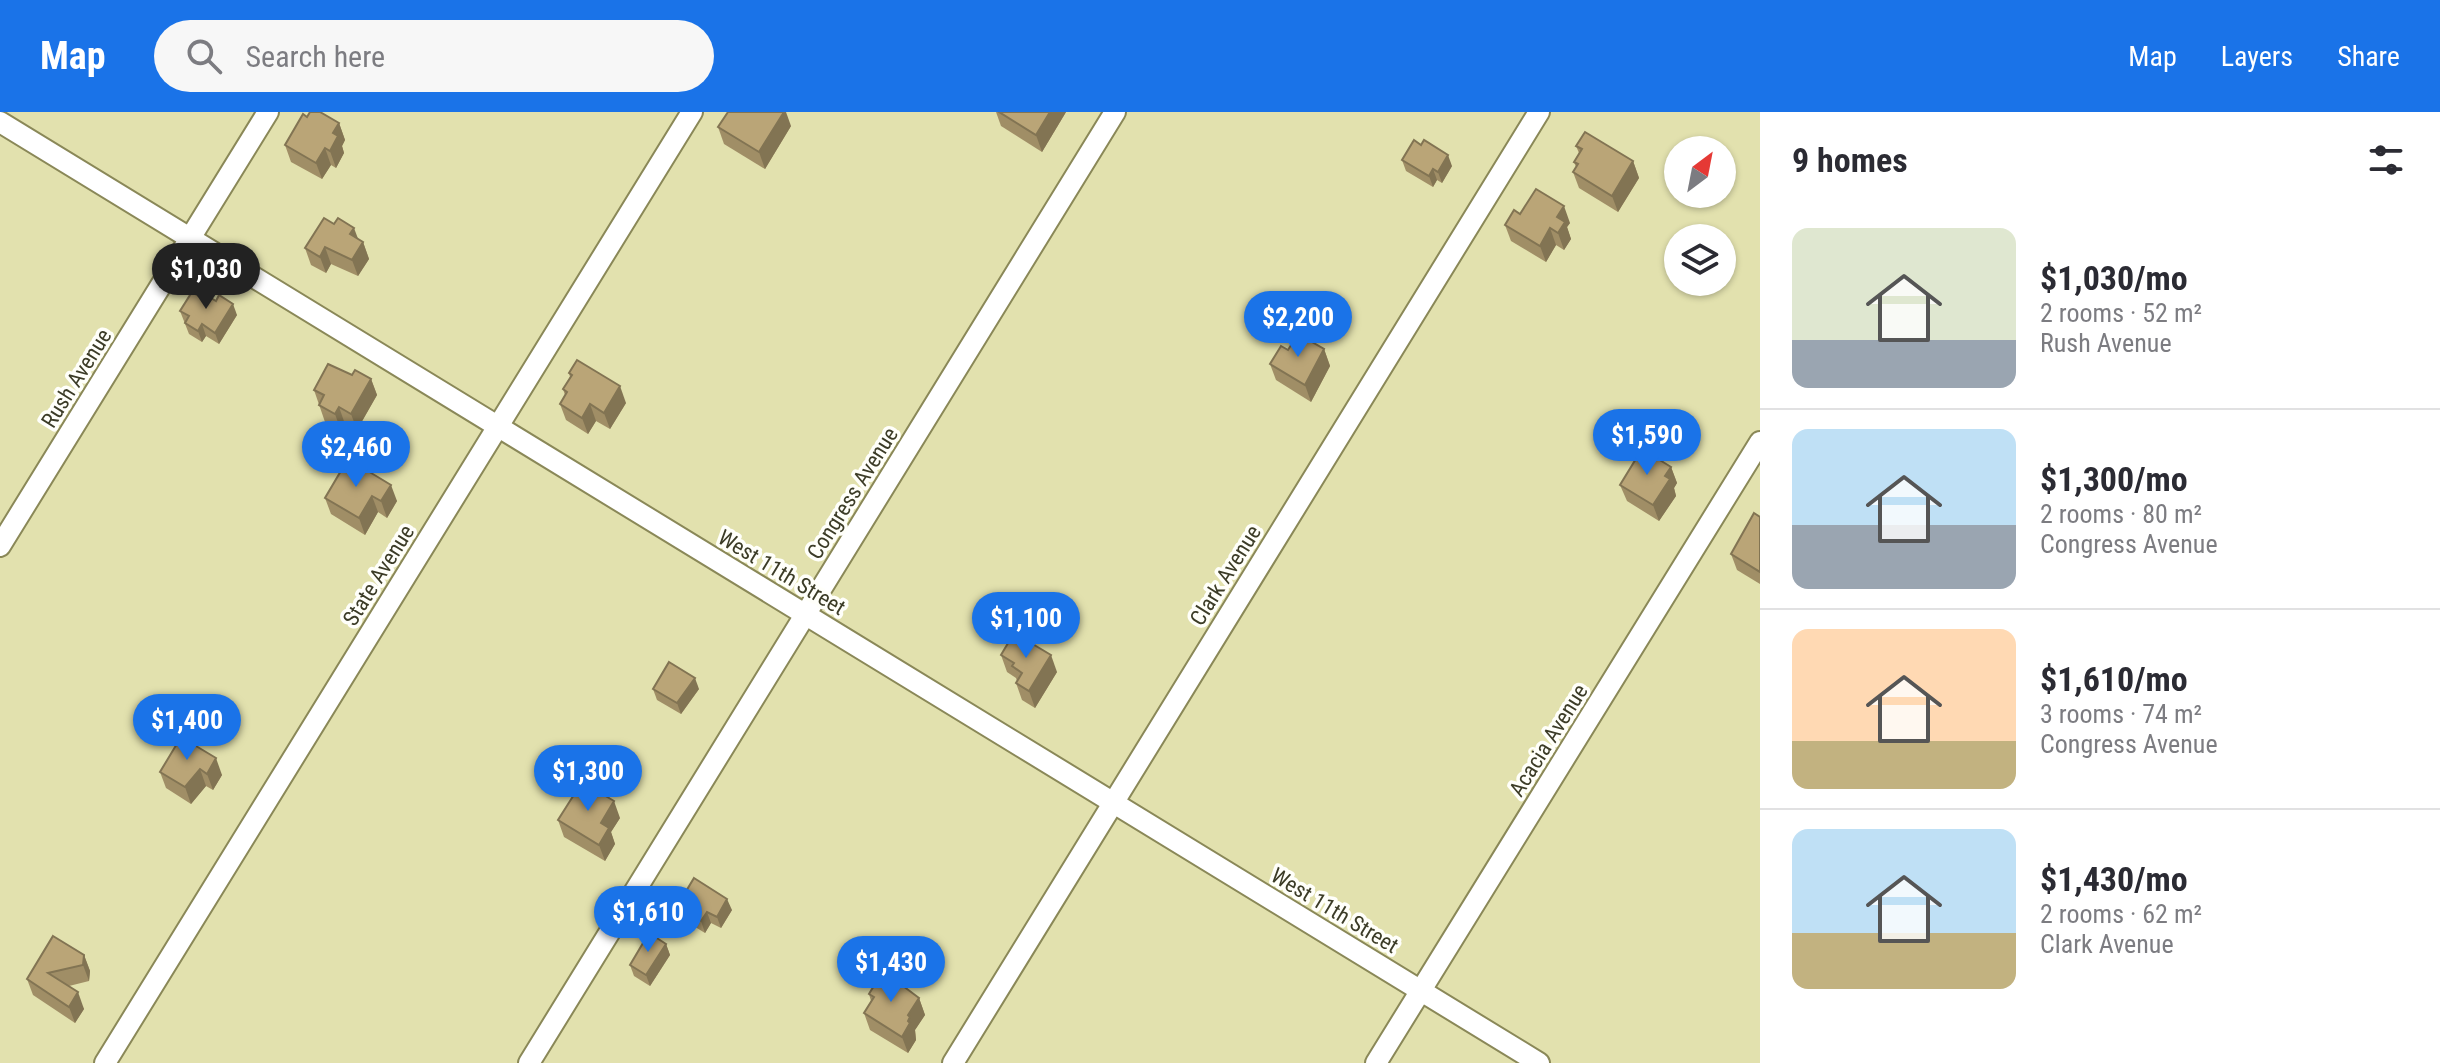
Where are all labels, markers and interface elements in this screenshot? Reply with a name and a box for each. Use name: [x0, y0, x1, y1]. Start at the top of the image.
search box: [154, 20, 714, 92]
text: Map: [40, 34, 106, 78]
icon: search: [182, 34, 226, 78]
text: Search here: [246, 39, 385, 74]
text: Map: [2128, 40, 2177, 73]
text: Layers: [2221, 40, 2293, 73]
text: Share: [2337, 40, 2400, 73]
north arrow: [1664, 136, 1736, 208]
map controls: [1664, 136, 1736, 296]
icon: filters: [2364, 138, 2408, 182]
text: 9 homes: [1792, 140, 1908, 180]
button: layers: [1664, 224, 1736, 296]
pin: $1,030: [141, 243, 271, 311]
text: $1,030: [170, 254, 242, 284]
text: $1,030/mo: [2040, 258, 2188, 298]
icon: home: [1856, 260, 1952, 356]
pin: $2,200: [1233, 291, 1363, 359]
text: 2 rooms · 52 m²: [2040, 298, 2202, 328]
text: $2,200: [1262, 302, 1334, 332]
street label: Rush Avenue: [36, 324, 117, 432]
text: Rush Avenue: [2040, 328, 2172, 358]
pin: $1,590: [1582, 409, 1712, 477]
text: $1,590: [1611, 420, 1683, 450]
pin: $2,460: [291, 421, 421, 489]
street label: Congress Avenue: [802, 423, 903, 564]
text: $2,460: [320, 432, 392, 462]
text: $1,300/mo: [2040, 459, 2188, 499]
icon: home: [1856, 461, 1952, 557]
text: 2 rooms · 80 m²: [2040, 499, 2202, 529]
street label: State Avenue: [338, 520, 419, 630]
street label: Clark Avenue: [1185, 521, 1266, 630]
street label: West 11th Street: [714, 525, 850, 620]
text: Congress Avenue: [2040, 529, 2218, 559]
pin: $1,100: [961, 592, 1091, 660]
text: $1,100: [990, 603, 1062, 633]
text: $1,610/mo: [2040, 659, 2188, 699]
icon: home: [1856, 661, 1952, 757]
street label: Acacia Avenue: [1504, 680, 1593, 801]
pin: $1,400: [122, 694, 252, 762]
text: 3 rooms · 74 m²: [2040, 699, 2202, 729]
text: $1,400: [151, 705, 223, 735]
text: Congress Avenue: [2040, 729, 2218, 759]
pin: $1,300: [523, 745, 653, 813]
text: $1,300: [552, 756, 624, 786]
text: $1,430/mo: [2040, 859, 2188, 899]
icon: home: [1856, 861, 1952, 957]
street label: West 11th Street: [1267, 863, 1403, 958]
pin: $1,610: [583, 886, 713, 954]
text: $1,610: [612, 897, 684, 927]
text: 2 rooms · 62 m²: [2040, 899, 2202, 929]
text: Clark Avenue: [2040, 929, 2174, 959]
pin: $1,430: [826, 936, 956, 1004]
text: $1,430: [855, 947, 927, 977]

